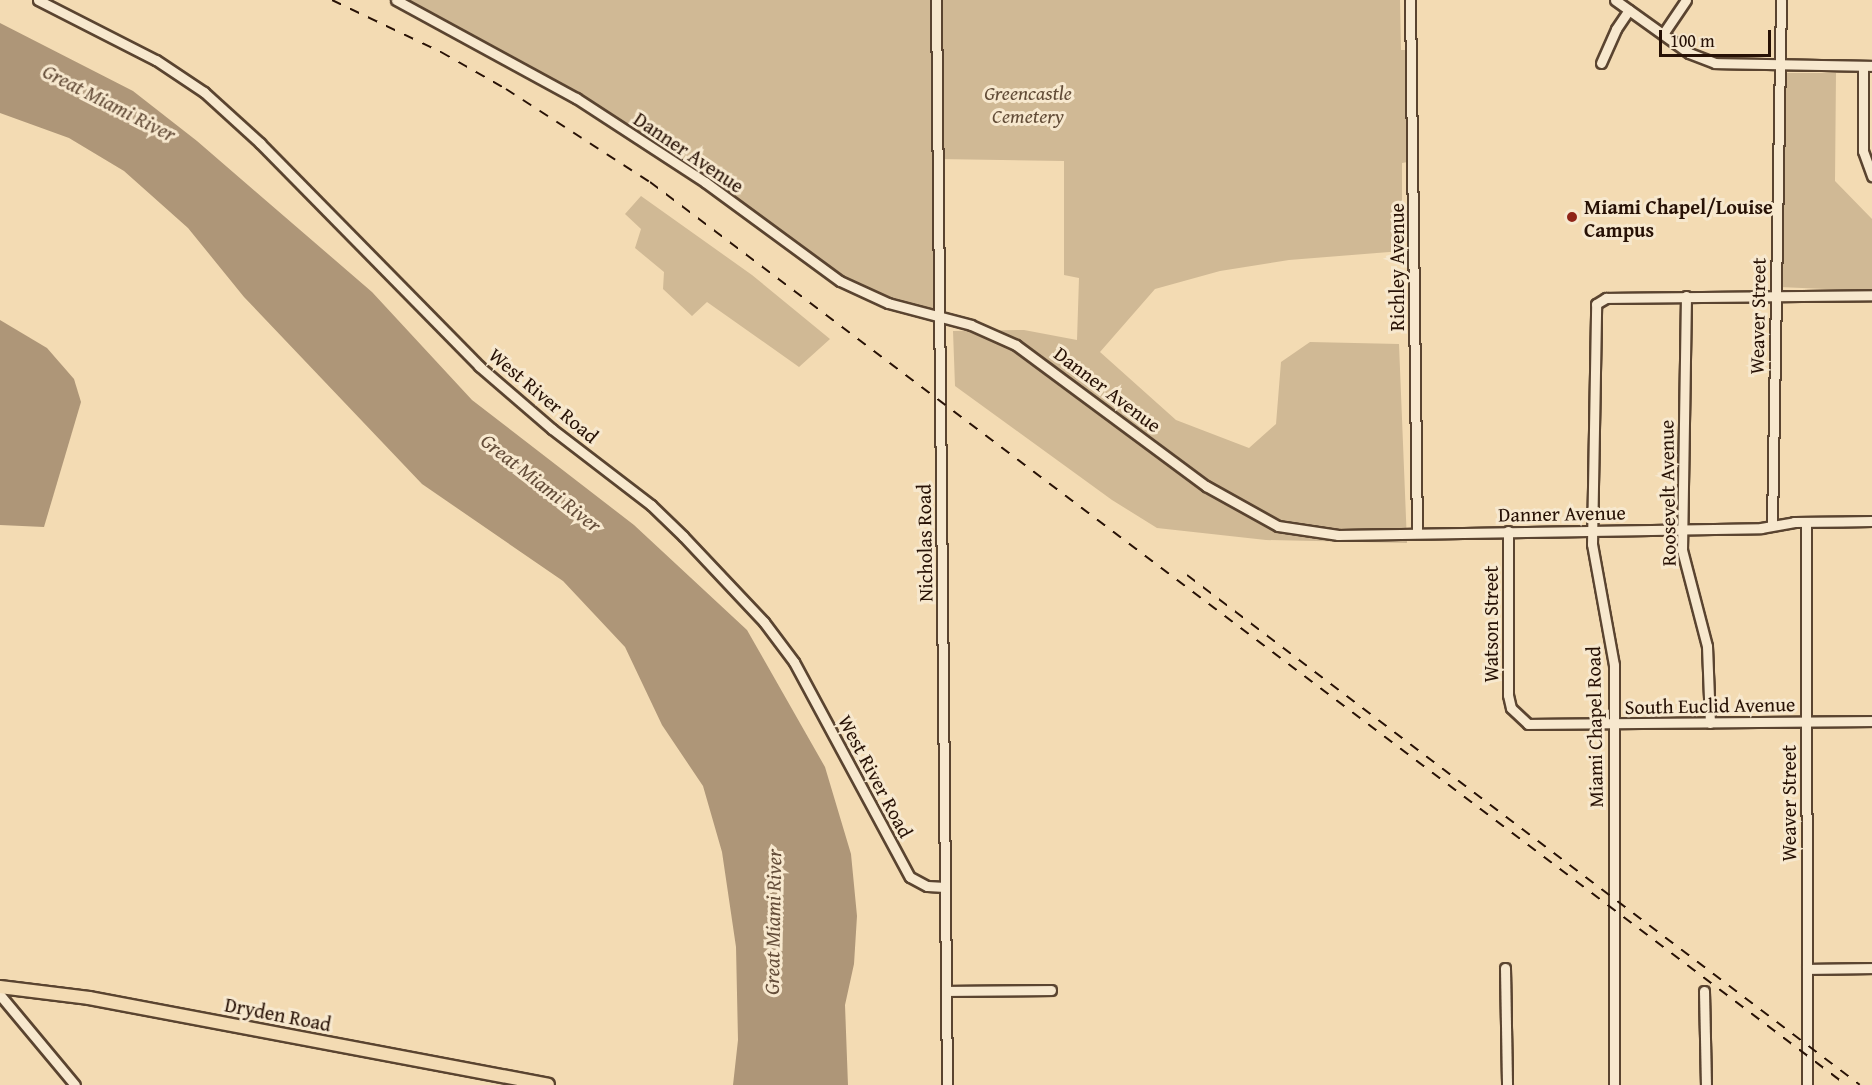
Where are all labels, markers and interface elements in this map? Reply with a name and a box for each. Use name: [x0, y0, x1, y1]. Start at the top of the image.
scale bar: [1662, 18, 1774, 56]
text: 100 m: [1670, 27, 1715, 54]
water label: Great Miami River: [38, 59, 180, 147]
park label: Greencastle Cemetery: [984, 80, 1072, 127]
street label: Danner Avenue: [629, 106, 749, 198]
place label: Miami Chapel/Louise Campus: [1584, 194, 1773, 241]
street label: Richley Avenue: [1384, 203, 1408, 331]
marker: Miami Chapel/Louise Campus: [1565, 210, 1579, 224]
street label: Weaver Street: [1744, 257, 1770, 375]
street label: Danner Avenue: [1050, 341, 1166, 437]
street label: West River Road: [484, 342, 604, 448]
street label: Roosevelt Avenue: [1654, 419, 1680, 567]
water label: Great Miami River: [476, 428, 606, 538]
street label: Nicholas Road: [911, 484, 937, 602]
street label: Danner Avenue: [1498, 500, 1626, 526]
street label: Watson Street: [1478, 565, 1502, 683]
street label: Miami Chapel Road: [1581, 646, 1607, 808]
street label: South Euclid Avenue: [1624, 692, 1796, 718]
street label: West River Road: [834, 711, 918, 841]
street label: Weaver Street: [1776, 745, 1800, 861]
water label: Great Miami River: [759, 849, 787, 995]
street label: Dryden Road: [223, 992, 333, 1036]

